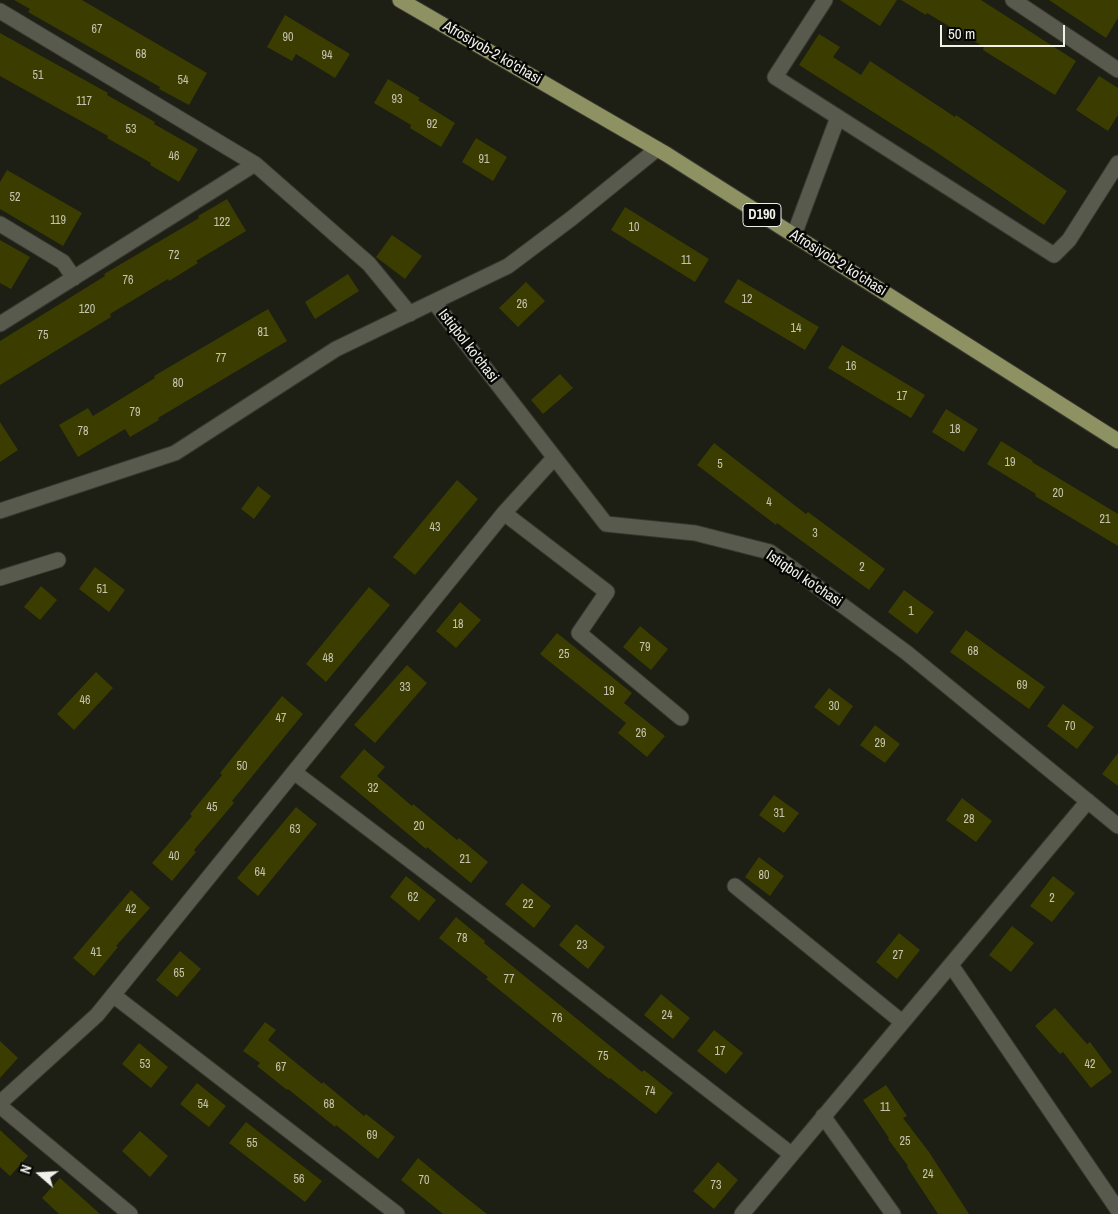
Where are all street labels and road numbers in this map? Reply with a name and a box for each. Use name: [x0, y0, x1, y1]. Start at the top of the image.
street label: Afrosiyob-2 ko'chasi: [439, 17, 545, 89]
road number: D190: [743, 204, 781, 226]
street label: Afrosiyob-2 ko'chasi: [786, 226, 890, 300]
street label: Istiqbol ko'chasi: [434, 306, 502, 386]
street label: Istiqbol ko'chasi: [763, 547, 845, 611]

